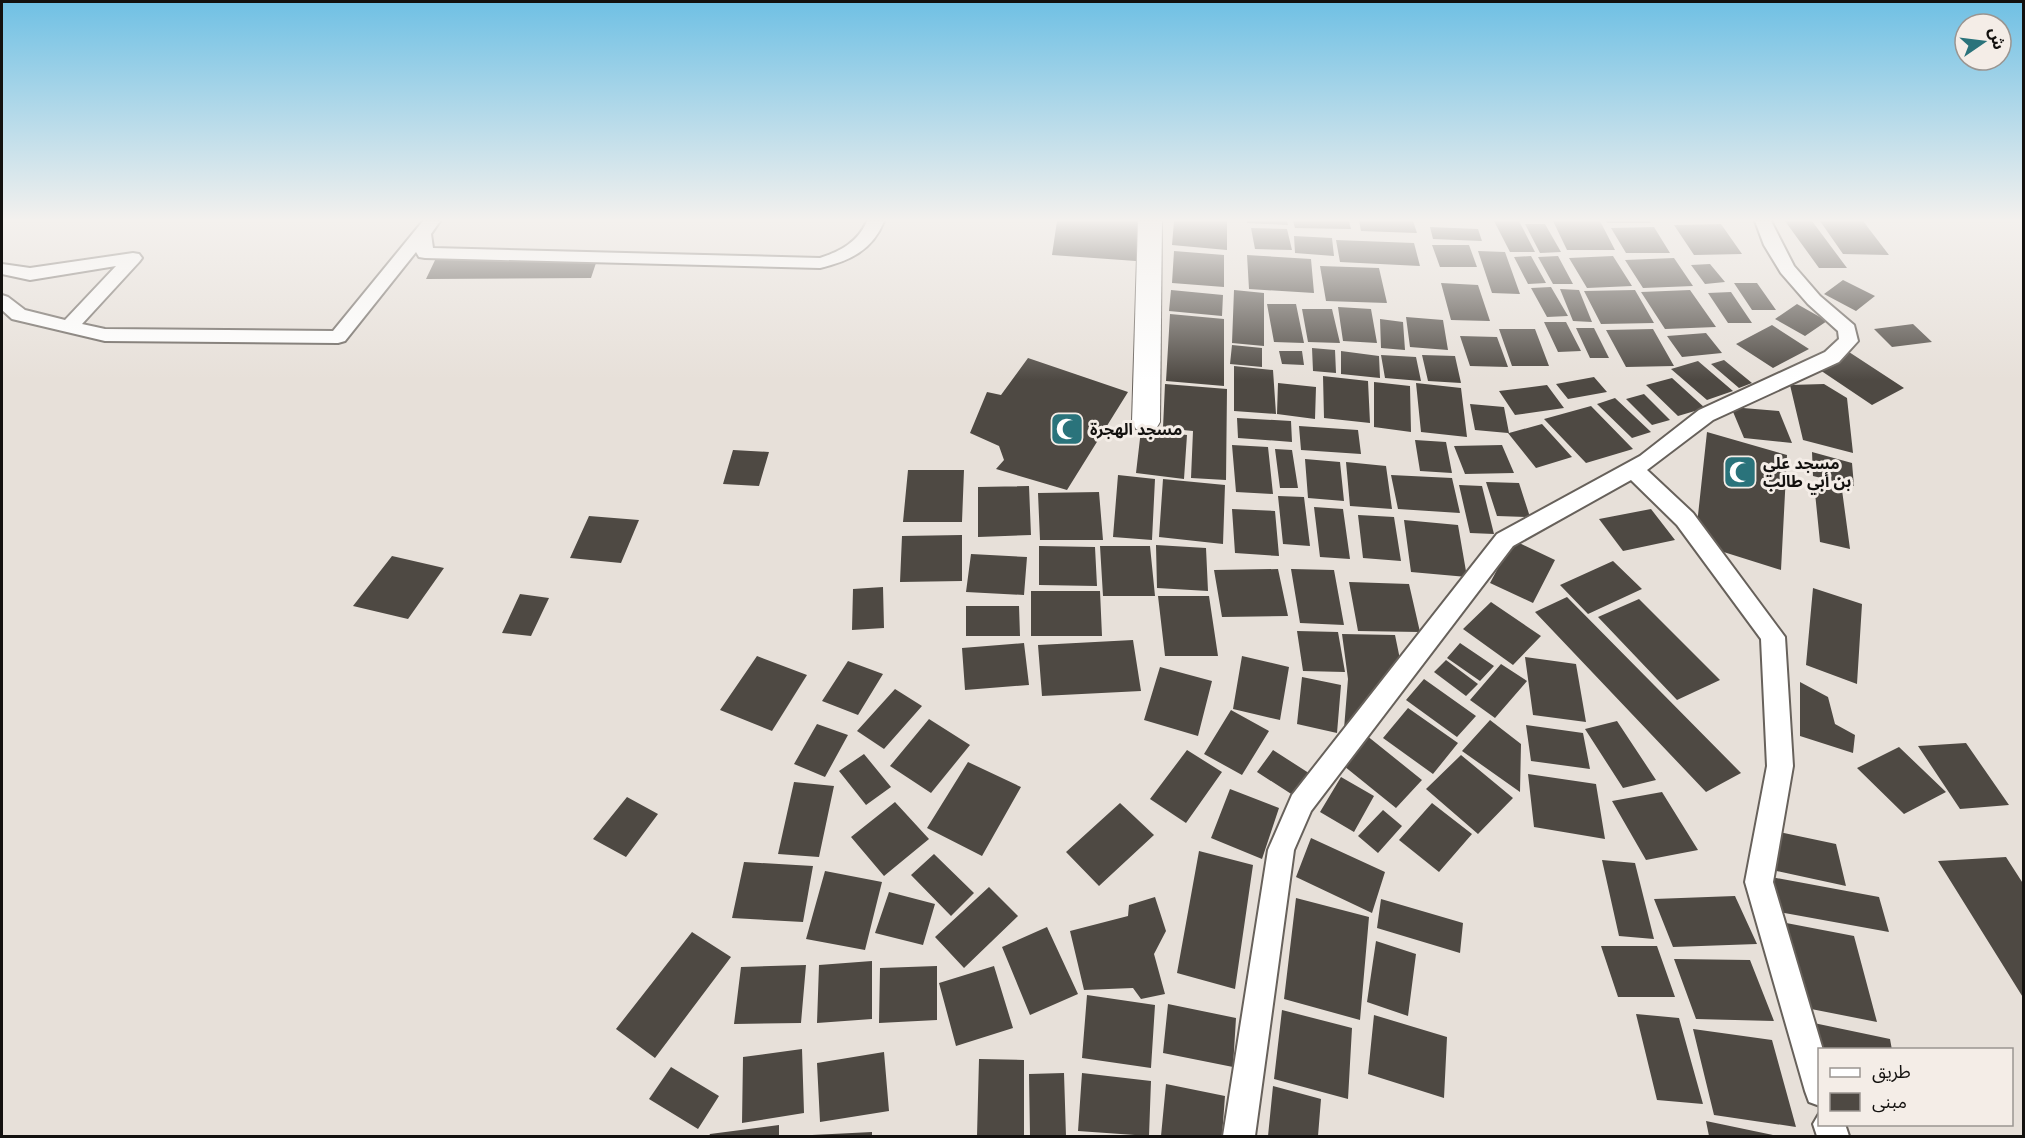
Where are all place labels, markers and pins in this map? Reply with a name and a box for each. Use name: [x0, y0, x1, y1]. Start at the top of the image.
mosque icon: مسجد الهجرة: [1049, 411, 1085, 447]
place label: مسجد الهجرة: [1090, 418, 1182, 440]
place label: مسجد علي بن أبي طالب: [1763, 452, 1851, 495]
mosque icon: مسجد علي بن أبي طالب: [1722, 454, 1758, 490]

